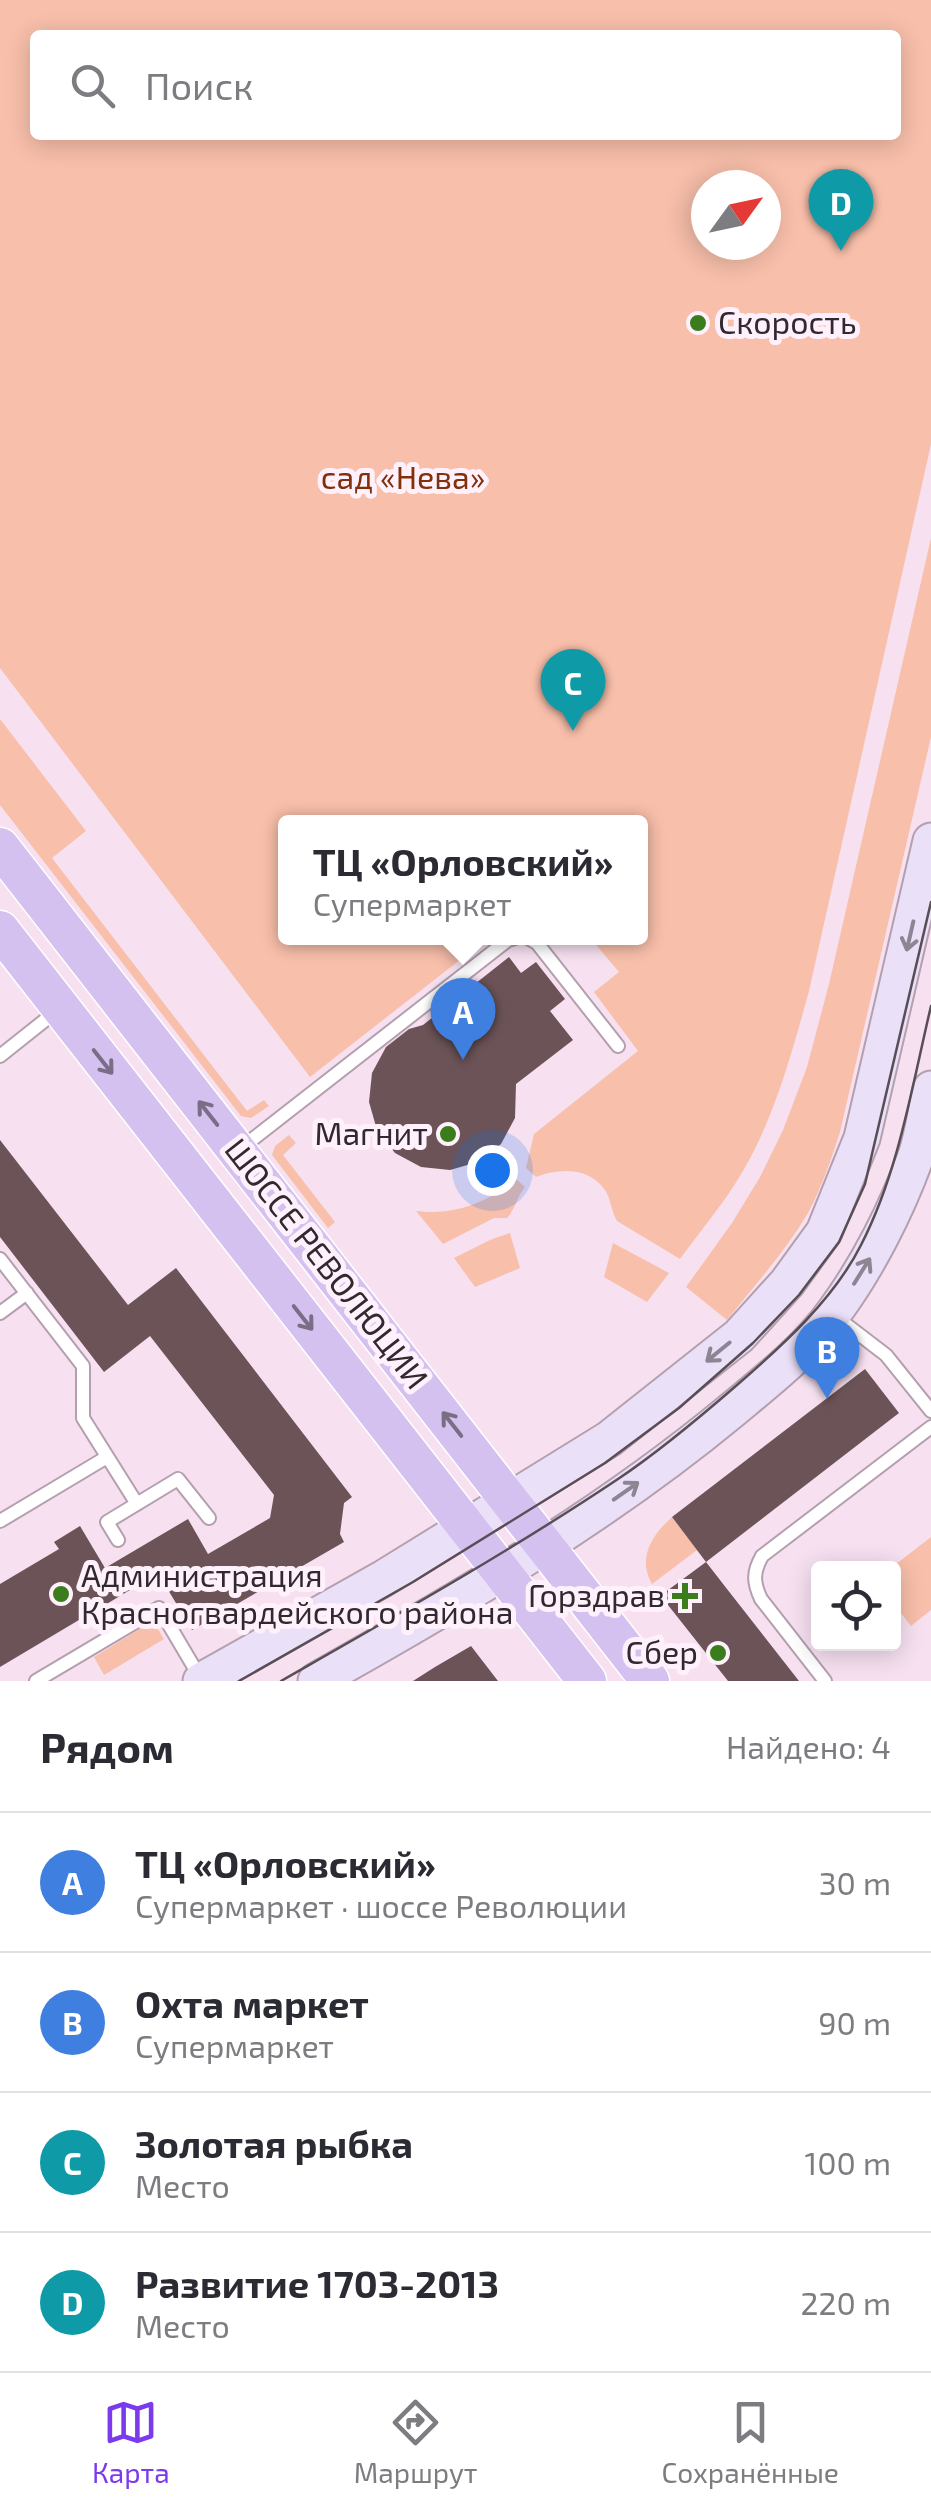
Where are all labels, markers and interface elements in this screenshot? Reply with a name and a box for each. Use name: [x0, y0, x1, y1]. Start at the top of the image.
search box: [30, 30, 901, 140]
icon: search: [65, 58, 120, 113]
text: Поиск: [145, 62, 254, 108]
pin: D: [808, 168, 874, 251]
north arrow: [691, 170, 781, 260]
place label: Скорость: [718, 302, 856, 340]
marker: Скорость: [687, 312, 709, 334]
park label: сад «Нева»: [321, 457, 485, 495]
pin: C: [540, 648, 606, 731]
popup: [278, 815, 648, 945]
text: ТЦ «Орловский»: [313, 838, 613, 884]
text: Супермаркет: [313, 884, 512, 922]
one-way arrow: [900, 919, 918, 951]
pin: A: [430, 978, 496, 1060]
one-way arrow: [92, 1048, 113, 1075]
one-way arrow: [197, 1101, 219, 1127]
place label: Магнит: [314, 1113, 428, 1151]
marker: Магнит: [437, 1123, 459, 1145]
street label: ШОССЕ РЕВОЛЮЦИИ: [218, 1130, 437, 1395]
your location: [467, 1145, 518, 1196]
one-way arrow: [851, 1257, 872, 1285]
one-way arrow: [292, 1304, 313, 1331]
pin: B: [794, 1316, 860, 1399]
one-way arrow: [706, 1341, 732, 1363]
one-way arrow: [441, 1411, 462, 1438]
one-way arrow: [611, 1481, 639, 1502]
place label: Администрация Красногвардейского района: [81, 1555, 513, 1630]
map controls: [811, 1561, 901, 1651]
button: locate: [811, 1561, 901, 1651]
place label: Горздрав: [528, 1575, 665, 1613]
marker: Администрация Красногвардейского района: [50, 1583, 72, 1605]
marker: Горздрав: [674, 1585, 696, 1607]
place label: Сбер: [625, 1632, 698, 1670]
marker: Сбер: [707, 1642, 729, 1664]
text: Рядом: [40, 1721, 174, 1771]
text: Найдено: 4: [726, 1727, 891, 1765]
text: ТЦ «Орловский»: [135, 1840, 436, 1886]
text: A: [62, 1863, 83, 1901]
text: 30 m: [819, 1863, 891, 1901]
text: Супермаркет · шоссе Революции: [135, 1886, 627, 1924]
text: Охта маркет: [135, 1980, 369, 2026]
text: B: [62, 2003, 83, 2041]
text: 90 m: [818, 2003, 891, 2041]
text: Супермаркет: [135, 2026, 334, 2064]
text: Золотая рыбка: [135, 2120, 413, 2166]
text: C: [63, 2143, 82, 2181]
text: 100 m: [805, 2143, 891, 2181]
text: Место: [135, 2166, 230, 2204]
text: Развитие 1703-2013: [135, 2260, 499, 2306]
text: D: [62, 2283, 83, 2321]
text: 220 m: [801, 2283, 891, 2321]
text: Место: [135, 2306, 230, 2344]
tab: Карта: [92, 2395, 170, 2489]
tab: Маршрут: [354, 2395, 478, 2489]
tab: Сохранённые: [662, 2395, 839, 2489]

